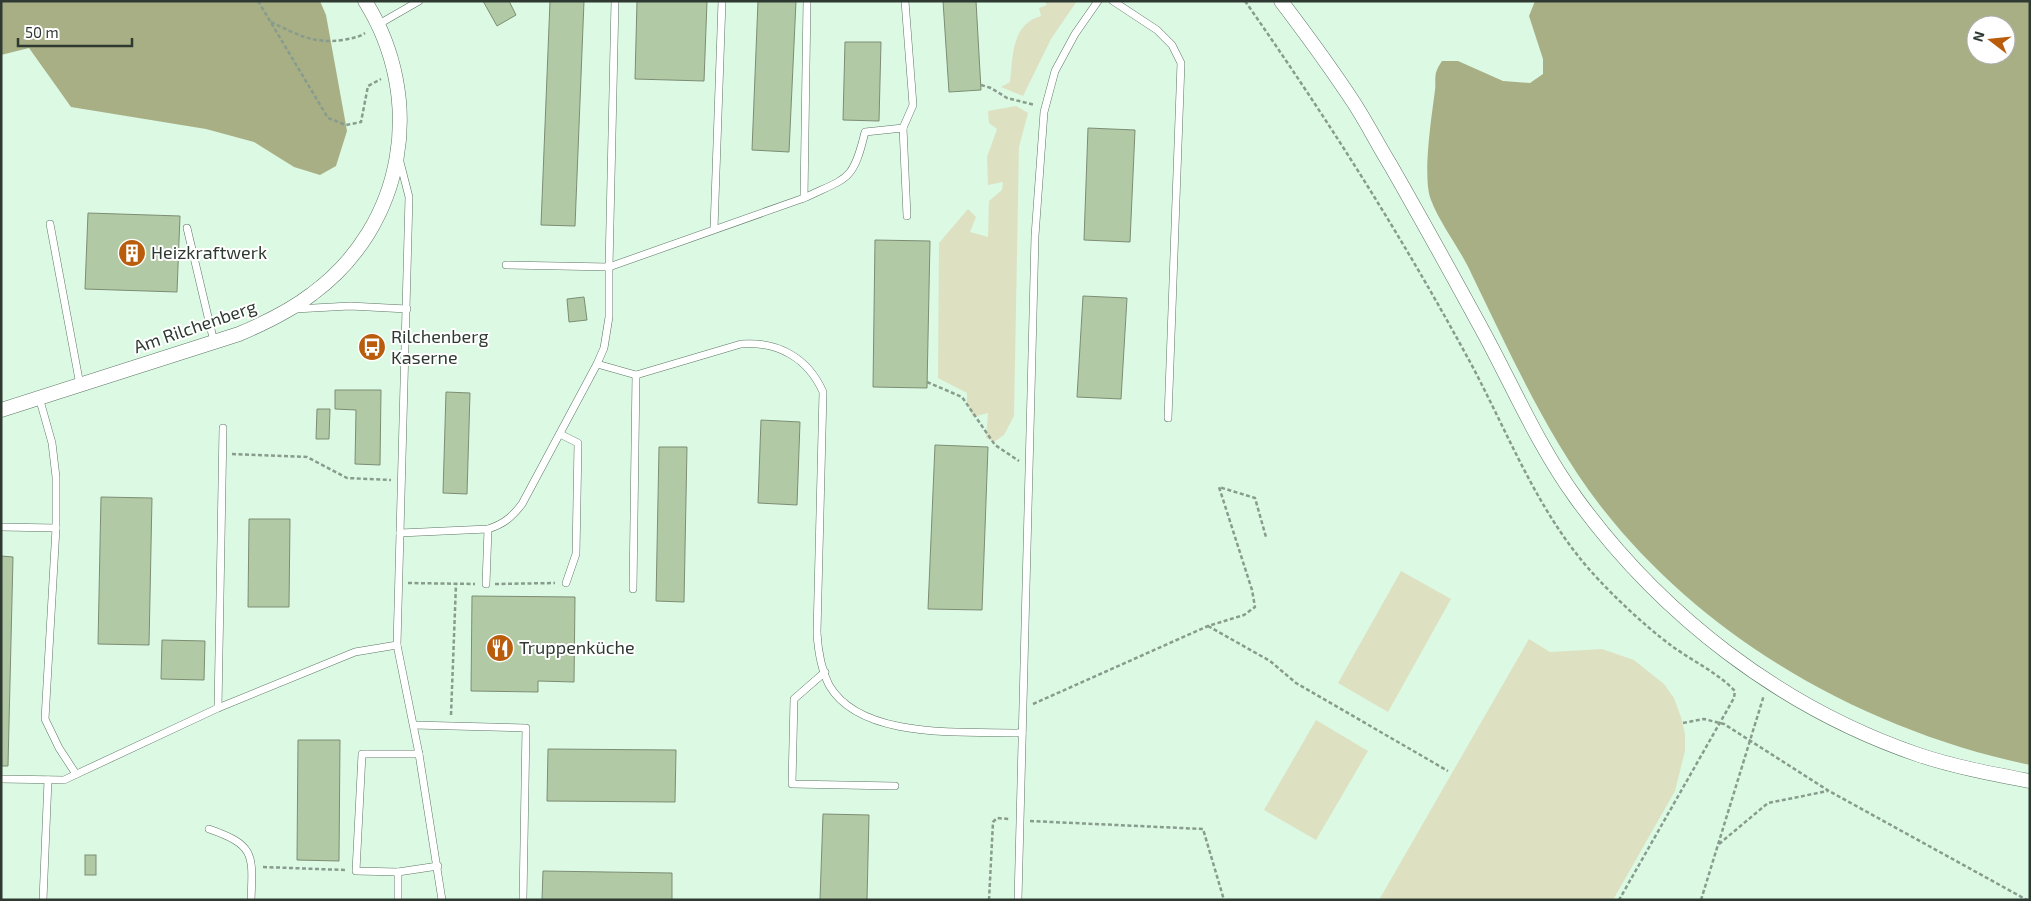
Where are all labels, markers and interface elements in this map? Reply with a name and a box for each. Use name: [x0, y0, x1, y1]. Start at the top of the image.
scale bar: [18, 15, 131, 47]
north arrow: [1966, 15, 2016, 65]
text: 50 m: [25, 23, 59, 41]
text: N: [1968, 29, 1988, 43]
building icon: Heizkraftwerk: [117, 238, 147, 268]
place label: Heizkraftwerk: [151, 241, 267, 263]
street label: Am Rilchenberg: [130, 295, 259, 357]
place label: Rilchenberg Kaserne: [391, 325, 488, 368]
bus stop icon: Rilchenberg Kaserne: [357, 332, 387, 362]
restaurant icon: Truppenküche: [485, 633, 515, 663]
place label: Truppenküche: [519, 636, 635, 658]

